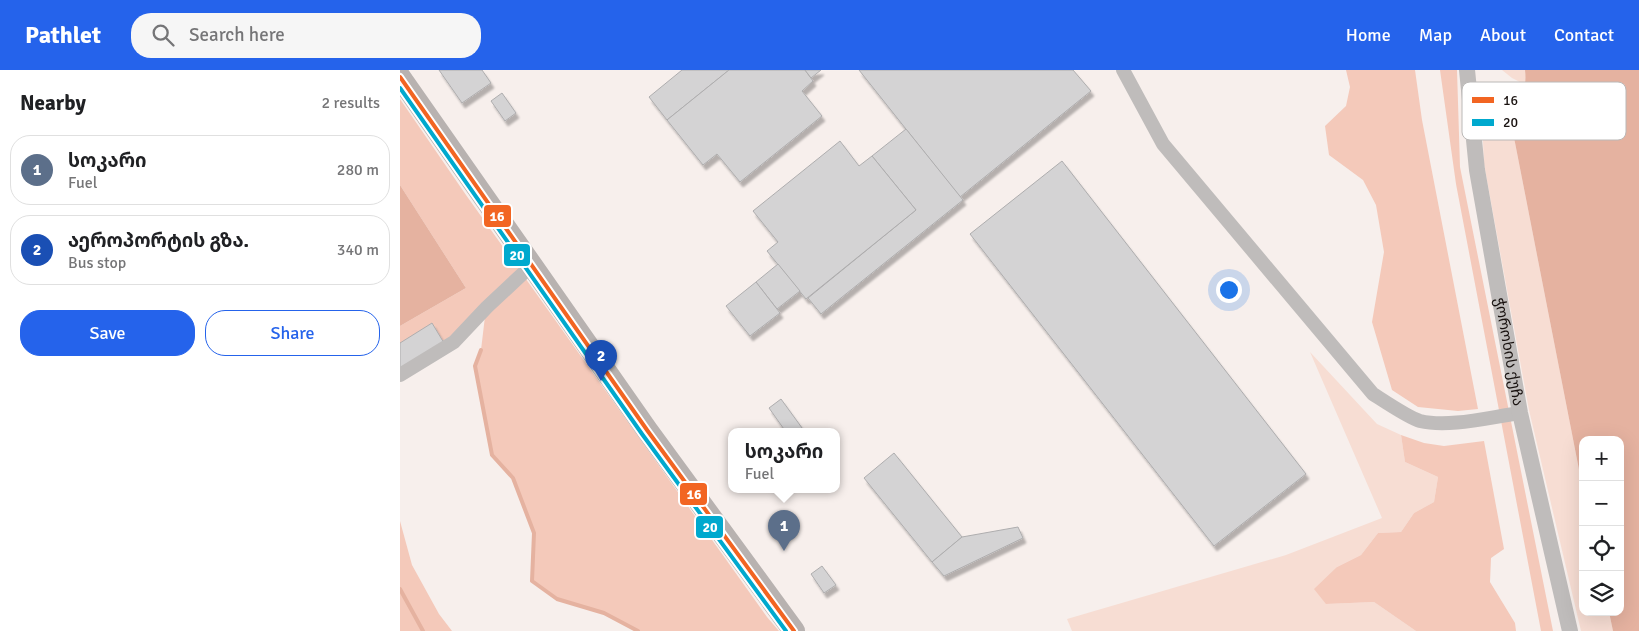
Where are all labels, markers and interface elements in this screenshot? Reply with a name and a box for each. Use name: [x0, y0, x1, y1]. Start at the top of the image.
search box: [131, 13, 481, 58]
text: Pathlet: [25, 20, 101, 50]
icon: search: [149, 21, 177, 49]
text: Search here: [189, 23, 285, 47]
text: Home: [1346, 24, 1391, 46]
text: Map: [1419, 24, 1452, 46]
text: About: [1480, 24, 1526, 46]
text: Contact: [1554, 24, 1614, 46]
legend: [1462, 82, 1626, 140]
text: Nearby: [20, 90, 86, 116]
text: 16: [1503, 92, 1518, 109]
text: 2 results: [321, 93, 380, 113]
text: 20: [1503, 114, 1518, 131]
text: სოკარი: [68, 149, 146, 173]
text: 1: [33, 160, 41, 180]
text: 280 m: [337, 160, 379, 180]
text: Fuel: [68, 173, 97, 193]
line badge: 16: [483, 204, 512, 228]
text: 16: [489, 208, 505, 225]
text: აეროპორტის გზა.: [68, 229, 249, 253]
text: 2: [33, 240, 41, 260]
text: 340 m: [337, 240, 379, 260]
line badge: 20: [503, 243, 531, 267]
text: 20: [509, 247, 525, 264]
text: Bus stop: [68, 253, 126, 273]
your location: [1216, 277, 1242, 303]
street label: ჭოროხის ქუჩა: [1491, 296, 1528, 407]
button: Save: [20, 310, 195, 356]
button: Share: [205, 310, 380, 356]
pin: 2: [585, 340, 617, 381]
popup: [728, 428, 840, 493]
map controls: [1579, 436, 1624, 616]
button: +: [1579, 436, 1624, 481]
text: სოკარი: [745, 440, 823, 464]
text: Fuel: [745, 464, 774, 484]
button: −: [1579, 481, 1624, 526]
line badge: 16: [679, 482, 708, 506]
text: 16: [686, 486, 702, 503]
pin: 1: [768, 510, 800, 551]
line badge: 20: [695, 515, 724, 539]
text: 20: [702, 519, 718, 536]
button: locate: [1579, 526, 1624, 571]
button: layers: [1579, 571, 1624, 616]

